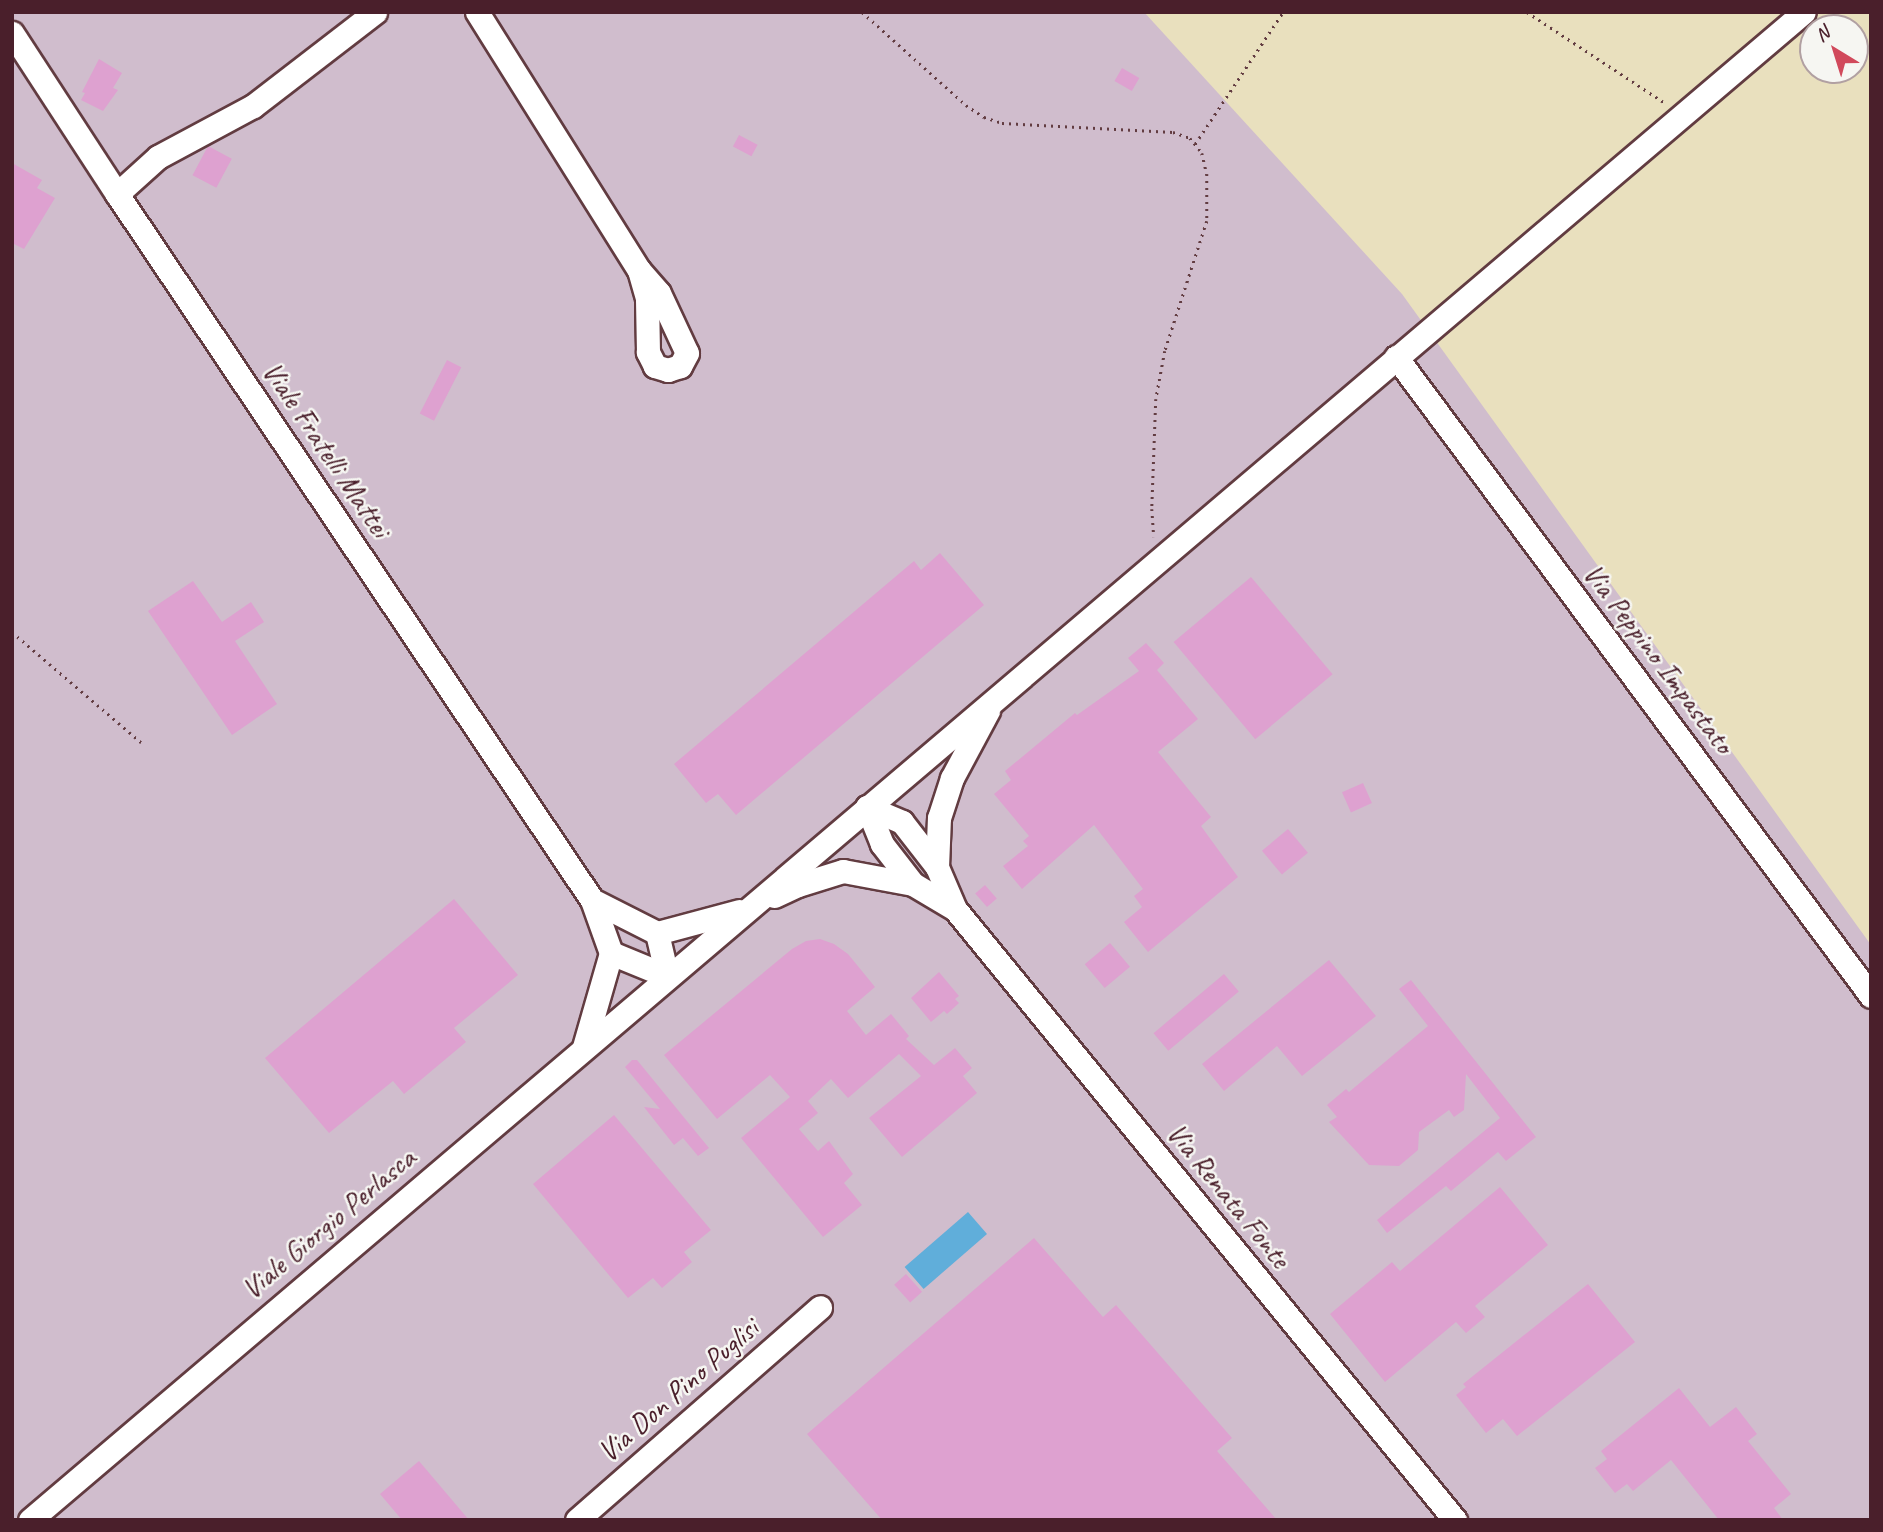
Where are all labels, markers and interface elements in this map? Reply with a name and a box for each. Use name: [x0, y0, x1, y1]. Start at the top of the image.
north arrow: [1799, 14, 1869, 84]
text: N: [1810, 21, 1834, 47]
street label: Viale Fratelli Mattei: [255, 354, 399, 544]
street label: Via Peppino Impastato: [1576, 556, 1742, 760]
street label: Via Renata Fonte: [1159, 1115, 1299, 1275]
street label: Viale Giorgio Perlasca: [234, 1140, 422, 1306]
street label: Via Don Pino Puglisi: [590, 1310, 766, 1470]

